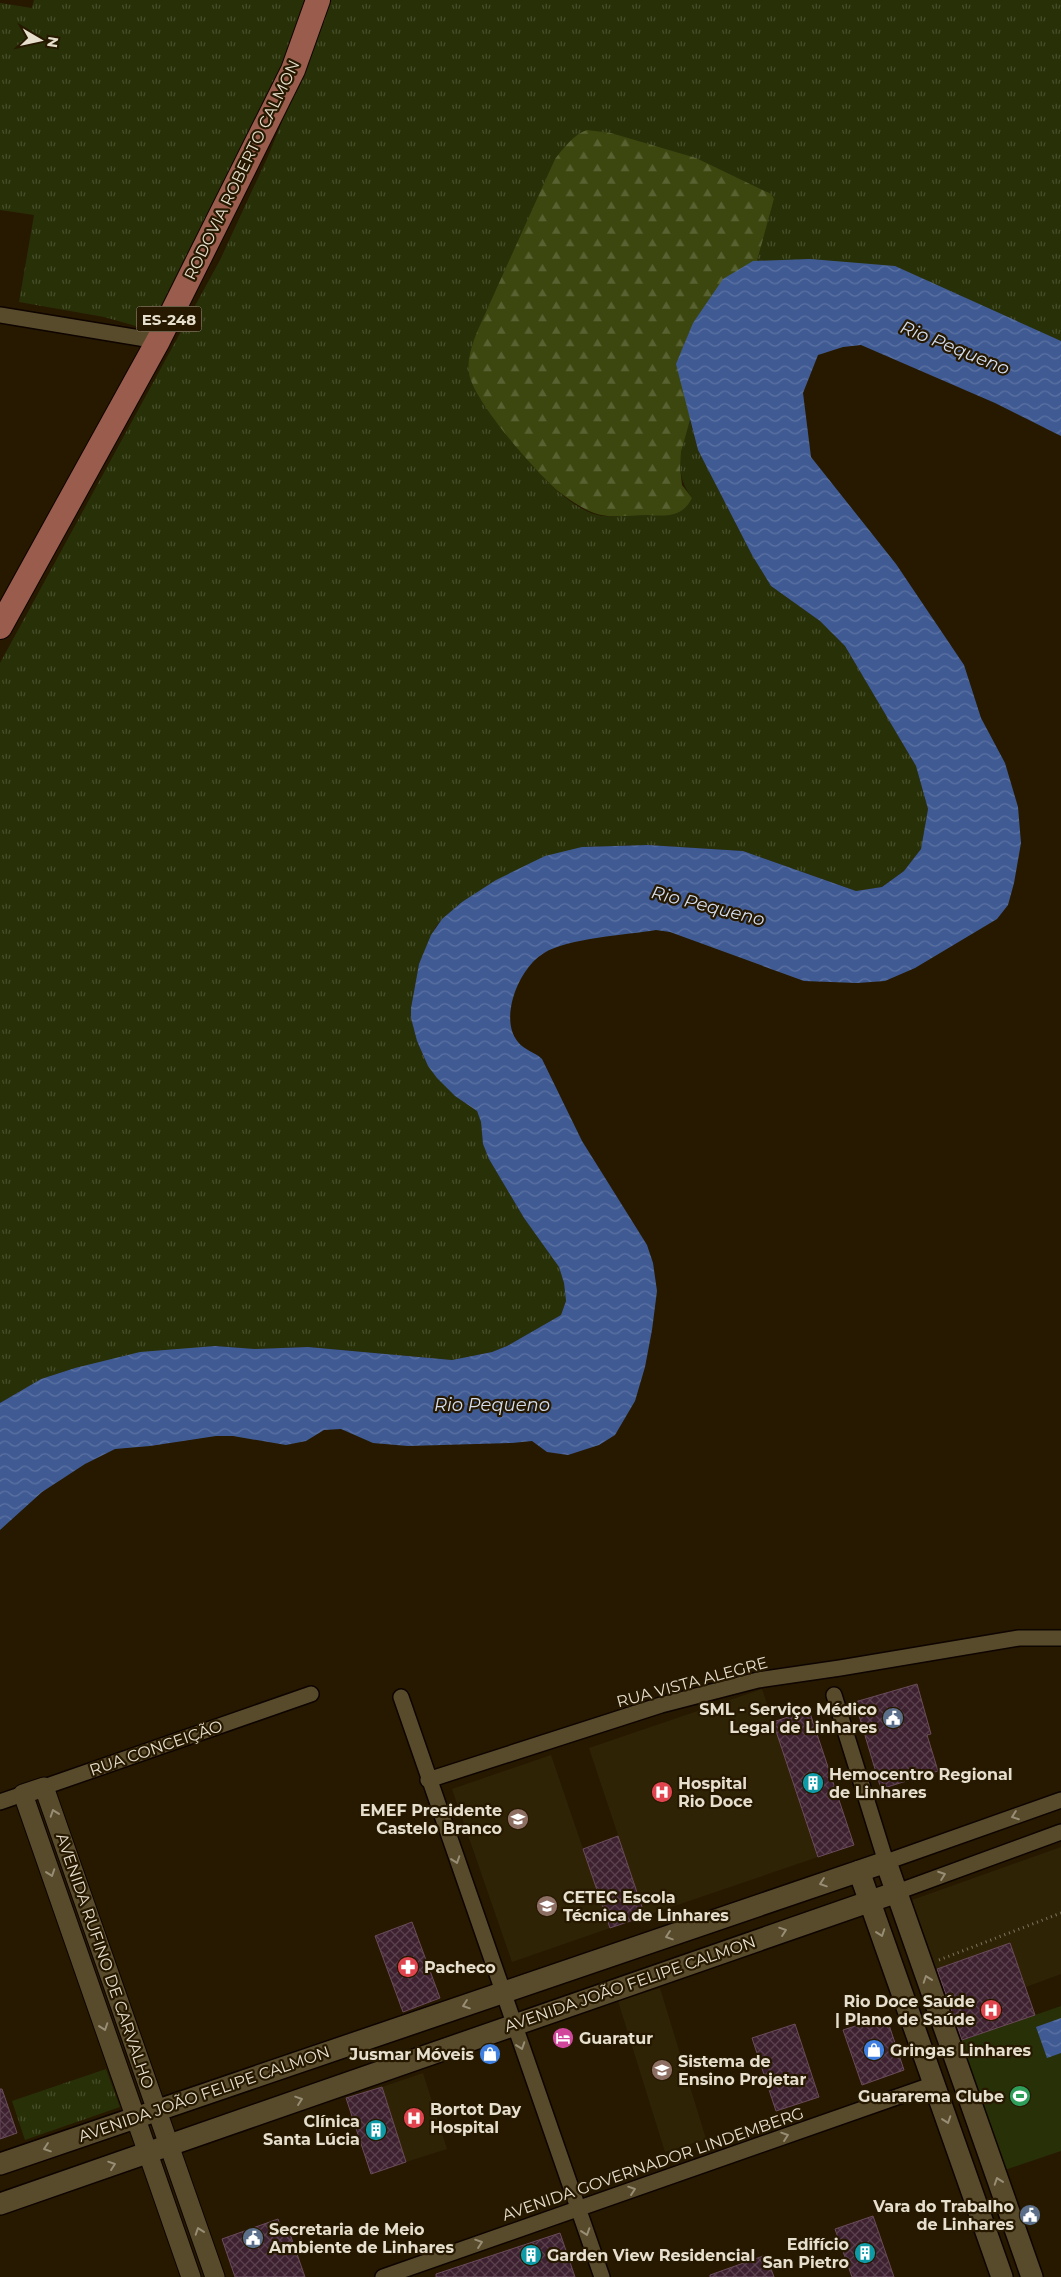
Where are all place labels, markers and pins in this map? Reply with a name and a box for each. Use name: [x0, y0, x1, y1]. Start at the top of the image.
place label: SML - Serviço Médico Legal de Linhares: [699, 1700, 877, 1737]
public building icon: SML - Serviço Médico Legal de Linhares: [881, 1706, 905, 1730]
place label: Hemocentro Regional de Linhares: [829, 1765, 1013, 1802]
building icon: Hemocentro Regional de Linhares: [801, 1771, 825, 1795]
place label: Hospital Rio Doce: [678, 1774, 753, 1811]
hospital icon: Hospital Rio Doce: [650, 1780, 674, 1804]
place label: EMEF Presidente Castelo Branco: [360, 1801, 502, 1838]
school or university icon: EMEF Presidente Castelo Branco: [506, 1807, 530, 1831]
place label: CETEC Escola Técnica de Linhares: [563, 1888, 729, 1925]
school or university icon: CETEC Escola Técnica de Linhares: [535, 1894, 559, 1918]
pharmacy icon: Pacheco: [396, 1955, 420, 1979]
place label: Pacheco: [424, 1958, 496, 1977]
place label: Rio Doce Saúde | Plano de Saúde: [835, 1992, 975, 2029]
hospital icon: Rio Doce Saúde | Plano de Saúde: [979, 1998, 1003, 2022]
hotel icon: Guaratur: [551, 2026, 575, 2050]
place label: Guaratur: [579, 2029, 653, 2048]
shop icon: Gringas Linhares: [862, 2038, 886, 2062]
place label: Gringas Linhares: [890, 2041, 1032, 2060]
shop icon: Jusmar Móveis: [478, 2042, 502, 2066]
place label: Jusmar Móveis: [348, 2045, 475, 2064]
place label: Sistema de Ensino Projetar: [678, 2052, 806, 2089]
school or university icon: Sistema de Ensino Projetar: [650, 2058, 674, 2082]
sports icon: Guararema Clube: [1008, 2084, 1032, 2108]
place label: Guararema Clube: [858, 2087, 1004, 2106]
place label: Bortot Day Hospital: [430, 2100, 521, 2137]
hospital icon: Bortot Day Hospital: [402, 2106, 426, 2130]
place label: Clínica Santa Lúcia: [263, 2112, 360, 2149]
building icon: Clínica Santa Lúcia: [364, 2118, 388, 2142]
place label: Vara do Trabalho de Linhares: [872, 2197, 1014, 2234]
public building icon: Vara do Trabalho de Linhares: [1018, 2203, 1042, 2227]
place label: Secretaria de Meio Ambiente de Linhares: [268, 2220, 454, 2257]
public building icon: Secretaria de Meio Ambiente de Linhares: [241, 2226, 265, 2250]
place label: Edifício San Pietro: [763, 2235, 849, 2272]
building icon: Edifício San Pietro: [853, 2241, 877, 2265]
building icon: Garden View Residencial: [519, 2243, 543, 2267]
place label: Garden View Residencial: [547, 2246, 755, 2265]

